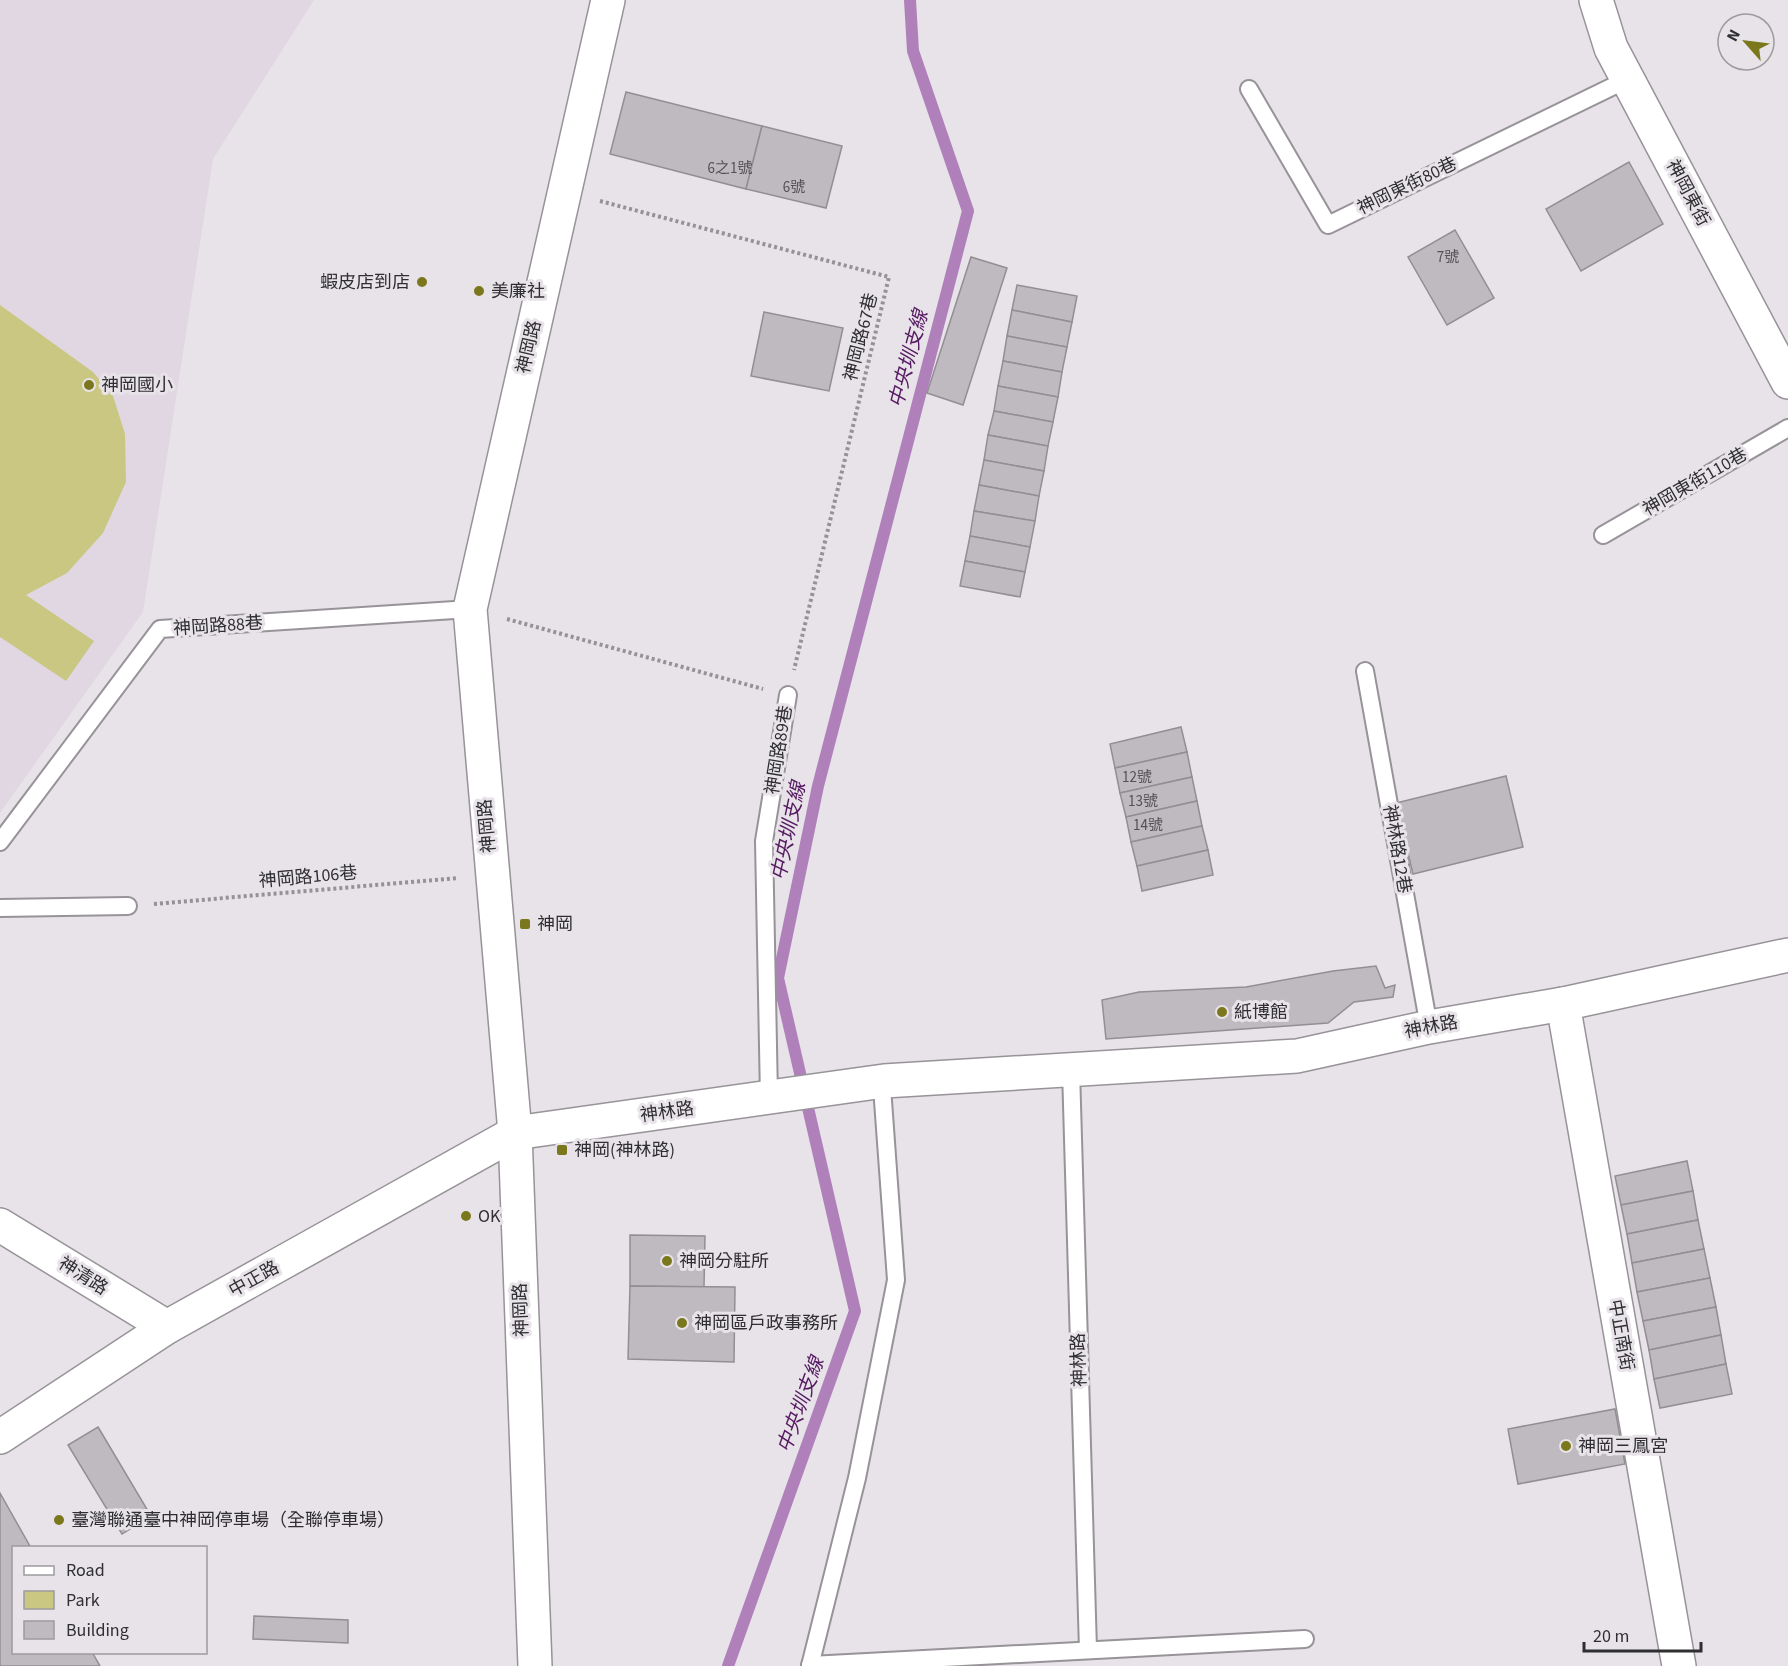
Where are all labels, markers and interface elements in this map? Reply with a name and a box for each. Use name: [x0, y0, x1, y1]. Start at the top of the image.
north arrow: [1716, 12, 1776, 72]
text: N: [1721, 26, 1746, 45]
street label: 神岡東街80巷: [1353, 151, 1461, 221]
street label: 神岡東街: [1660, 155, 1716, 231]
house number: 6之1號: [708, 158, 752, 179]
house number: 6號: [783, 177, 805, 198]
house number: 7號: [1437, 247, 1459, 268]
place label: 蝦皮店到店: [320, 270, 410, 295]
marker: 蝦皮店到店: [415, 275, 429, 289]
place label: 美廉社: [491, 279, 545, 304]
marker: 美廉社: [472, 284, 486, 298]
street label: 神岡路67巷: [838, 290, 884, 384]
water label: 中央圳支線: [883, 305, 936, 411]
street label: 神岡路: [511, 318, 547, 376]
place label: 神岡國小: [101, 373, 173, 398]
marker: 神岡國小: [82, 378, 96, 392]
street label: 神岡東街110巷: [1638, 442, 1752, 522]
street label: 神岡路88巷: [172, 610, 264, 642]
street label: 神岡路89巷: [760, 704, 798, 796]
house number: 12號: [1122, 767, 1152, 788]
water label: 中央圳支線: [765, 777, 814, 883]
house number: 13號: [1128, 791, 1158, 812]
street label: 神岡路: [472, 798, 502, 854]
street label: 神林路12巷: [1377, 803, 1417, 895]
house number: 14號: [1133, 815, 1163, 836]
street label: 神岡路106巷: [258, 860, 358, 894]
place label: 神岡: [537, 912, 573, 937]
marker: 神岡: [518, 917, 532, 931]
place label: 紙博館: [1234, 1000, 1288, 1025]
marker: 紙博館: [1215, 1005, 1229, 1019]
street label: 神林路: [1402, 1010, 1460, 1044]
street label: 神林路: [639, 1096, 695, 1128]
place label: 神岡(神林路): [574, 1138, 675, 1163]
marker: 神岡(神林路): [555, 1143, 569, 1157]
place label: OK: [478, 1204, 501, 1229]
marker: OK: [459, 1209, 473, 1223]
place label: 神岡分駐所: [679, 1249, 769, 1274]
street label: 神清路: [53, 1251, 113, 1301]
marker: 神岡分駐所: [660, 1254, 674, 1268]
street label: 中正路: [224, 1255, 284, 1303]
street label: 神岡路: [508, 1283, 534, 1337]
street label: 中正南街: [1602, 1297, 1640, 1373]
place label: 神岡區戶政事務所: [694, 1311, 838, 1336]
marker: 神岡區戶政事務所: [675, 1316, 689, 1330]
street label: 神林路: [1066, 1333, 1092, 1387]
water label: 中央圳支線: [771, 1351, 832, 1457]
place label: 神岡三鳳宮: [1578, 1434, 1668, 1459]
marker: 神岡三鳳宮: [1559, 1439, 1573, 1453]
place label: 臺灣聯通臺中神岡停車場（全聯停車場）: [71, 1508, 395, 1533]
marker: 臺灣聯通臺中神岡停車場（全聯停車場）: [52, 1513, 66, 1527]
legend: [12, 1546, 207, 1654]
text: Road: [66, 1558, 105, 1583]
text: Park: [66, 1588, 100, 1613]
scale bar: [1584, 1615, 1701, 1653]
text: Building: [66, 1618, 129, 1643]
text: 20 m: [1593, 1624, 1629, 1649]

